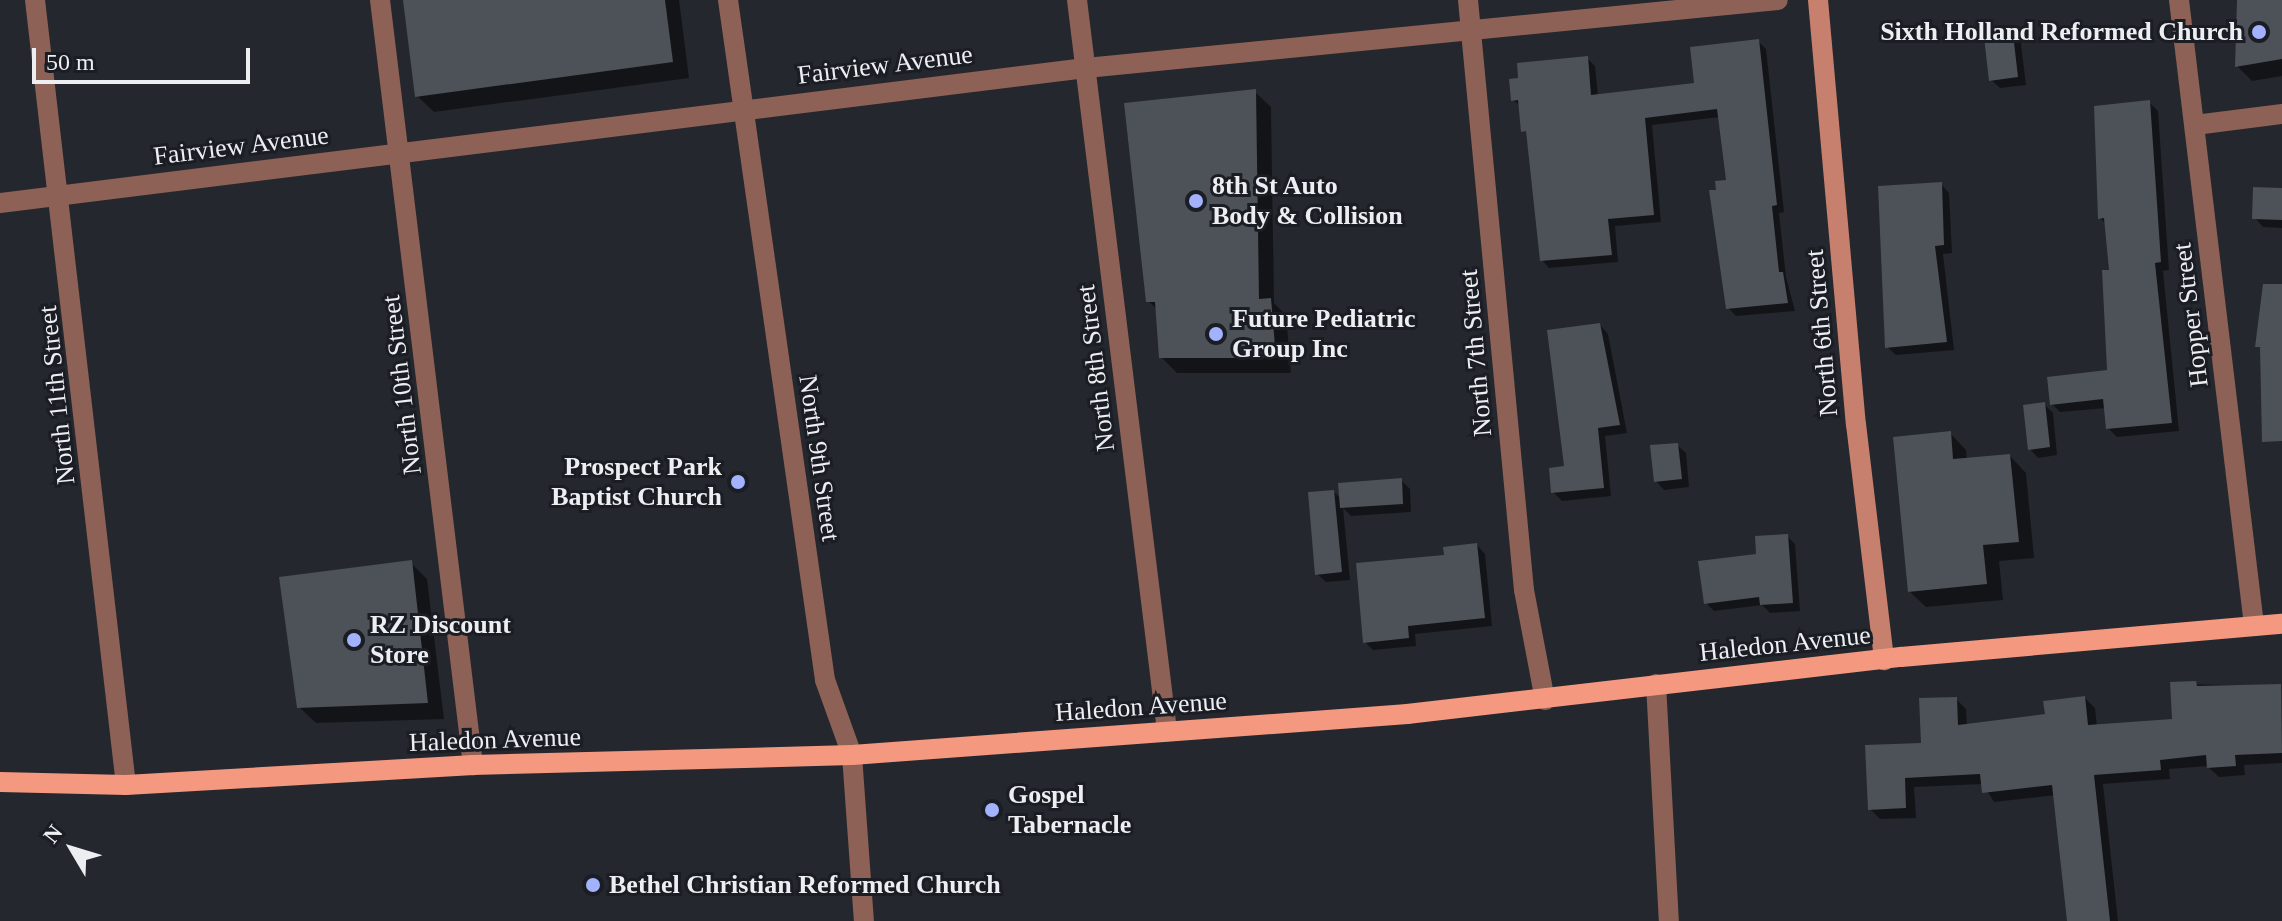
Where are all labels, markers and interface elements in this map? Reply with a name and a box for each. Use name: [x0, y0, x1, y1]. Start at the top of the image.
place label: Sixth Holland Reformed Church: [1880, 16, 2243, 48]
marker: Sixth Holland Reformed Church: [2250, 23, 2268, 41]
scale bar: [36, 32, 254, 82]
street label: Fairview Avenue: [795, 39, 975, 91]
text: 50 m: [46, 49, 95, 75]
street label: Fairview Avenue: [151, 120, 331, 172]
place label: 8th St Auto Body & Collision: [1212, 170, 1403, 232]
marker: 8th St Auto Body & Collision: [1187, 192, 1205, 210]
street label: Hopper Street: [2167, 241, 2215, 389]
street label: North 6th Street: [1799, 248, 1845, 418]
street label: North 7th Street: [1453, 268, 1499, 438]
street label: North 8th Street: [1070, 283, 1122, 453]
street label: North 10th Street: [376, 294, 428, 476]
place label: Future Pediatric Group Inc: [1232, 303, 1416, 364]
street label: North 11th Street: [32, 304, 82, 486]
marker: Future Pediatric Group Inc: [1207, 325, 1225, 343]
street label: North 9th Street: [792, 373, 846, 543]
place label: Prospect Park Baptist Church: [551, 451, 722, 512]
marker: Prospect Park Baptist Church: [729, 473, 747, 491]
place label: RZ Discount Store: [370, 609, 511, 670]
street label: Haledon Avenue: [1697, 619, 1873, 669]
marker: RZ Discount Store: [345, 631, 363, 649]
street label: Haledon Avenue: [1053, 685, 1229, 729]
street label: Haledon Avenue: [408, 721, 582, 759]
place label: Gospel Tabernacle: [1008, 779, 1131, 840]
marker: Gospel Tabernacle: [983, 801, 1001, 819]
north arrow: [32, 809, 112, 889]
text: N: [38, 820, 67, 848]
place label: Bethel Christian Reformed Church: [609, 869, 1001, 901]
marker: Bethel Christian Reformed Church: [584, 876, 602, 894]

